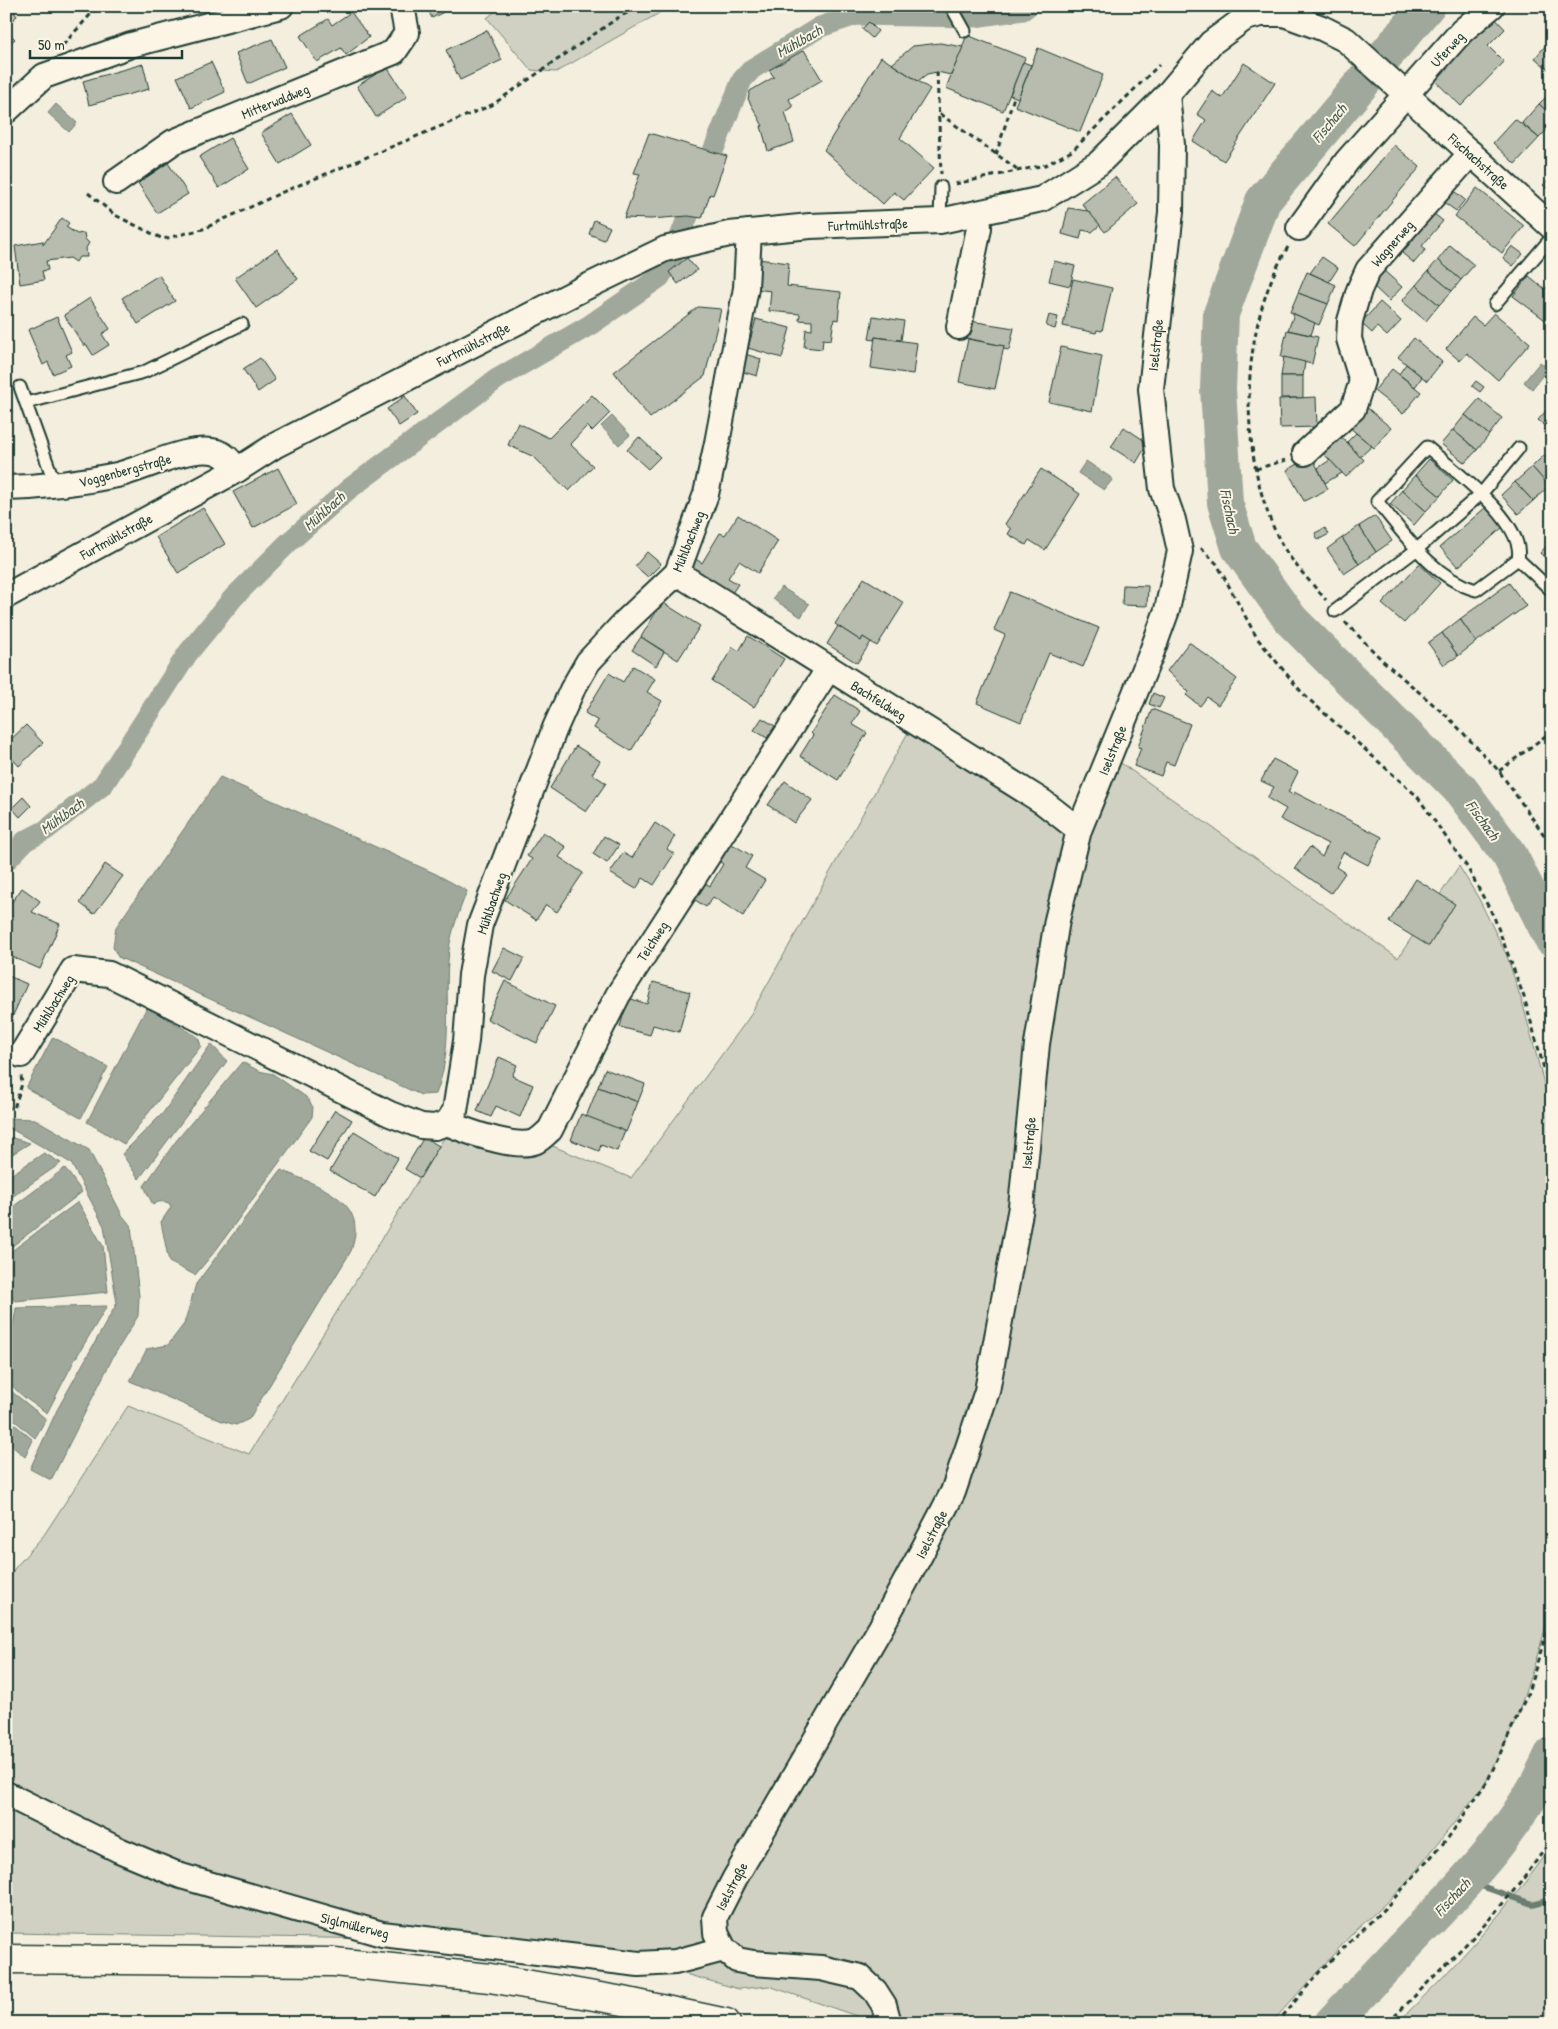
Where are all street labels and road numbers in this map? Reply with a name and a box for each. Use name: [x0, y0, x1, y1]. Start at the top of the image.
street label: Uferweg: [1426, 27, 1469, 72]
street label: Mitterwaldweg: [238, 79, 312, 124]
street label: Fischachstraße: [1443, 128, 1514, 194]
street label: Furtmühlstraße: [827, 213, 909, 236]
street label: Wagnerweg: [1366, 216, 1418, 271]
street label: Furtmühlstraße: [432, 317, 514, 372]
street label: Iselstraße: [1143, 318, 1168, 372]
street label: Voggenbergstraße: [77, 448, 174, 492]
street label: Furtmühlstraße: [76, 508, 156, 565]
street label: Mühlbachweg: [667, 508, 710, 575]
street label: Bachfeldweg: [847, 676, 910, 725]
street label: Iselstraße: [1093, 722, 1132, 778]
street label: Mühlbachweg: [472, 869, 511, 937]
street label: Teichweg: [632, 917, 673, 966]
street label: Mühlbachweg: [28, 971, 79, 1036]
street label: Iselstraße: [1016, 1116, 1041, 1170]
street label: Iselstraße: [911, 1506, 952, 1562]
street label: Iselstraße: [710, 1858, 753, 1914]
street label: Siglmüllerweg: [319, 1907, 391, 1944]

